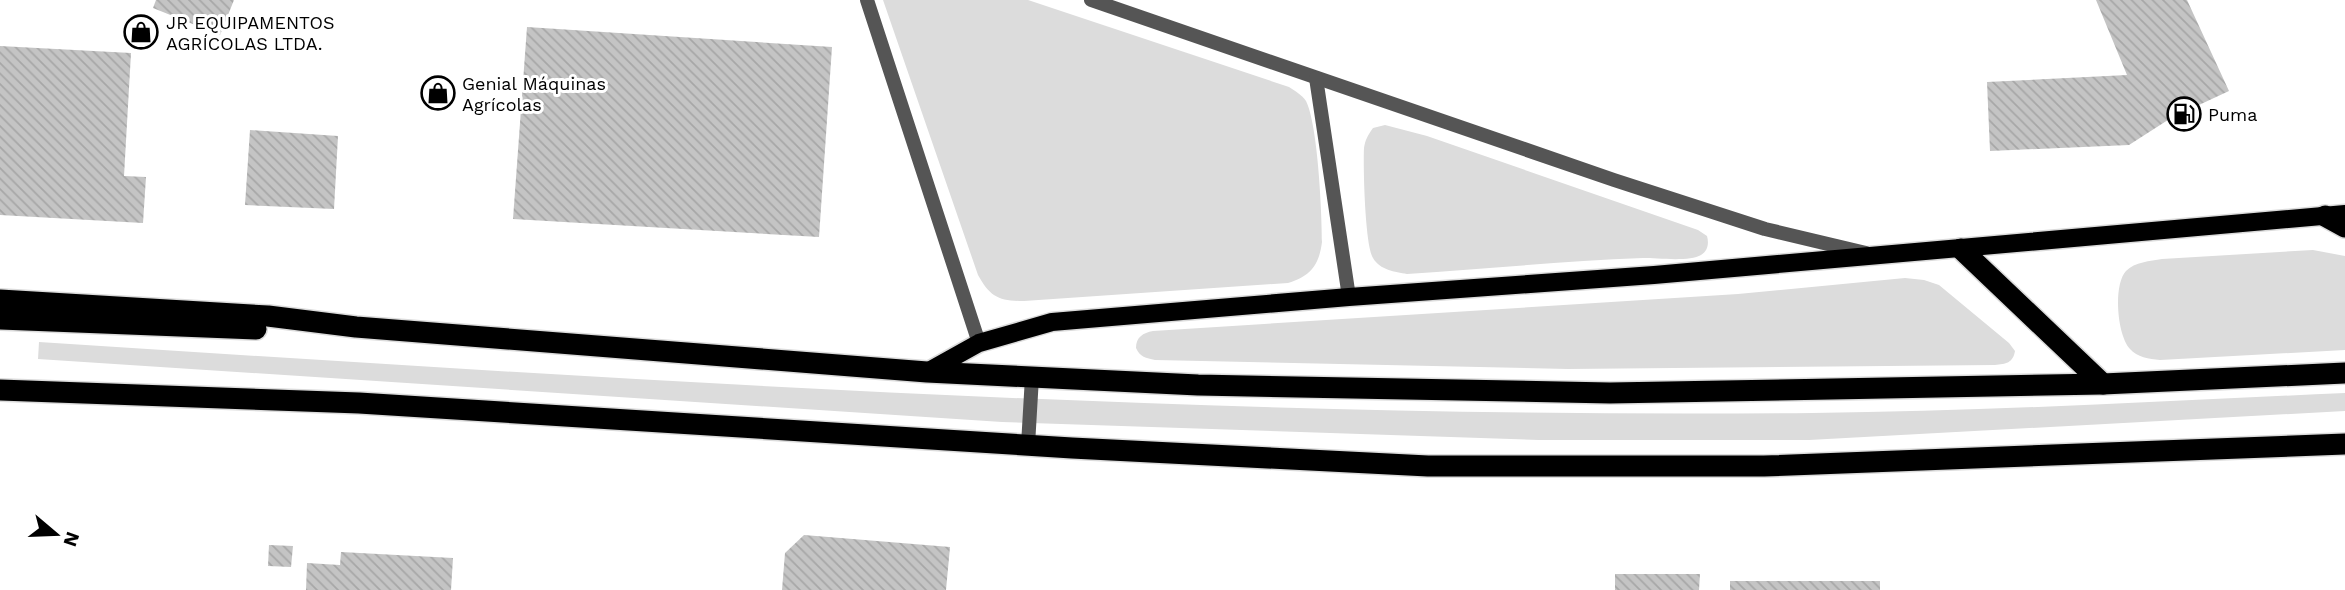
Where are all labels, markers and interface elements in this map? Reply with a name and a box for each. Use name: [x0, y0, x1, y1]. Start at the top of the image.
place label: JR EQUIPAMENTOS AGRÍCOLAS LTDA.: [166, 12, 335, 54]
shop icon: JR EQUIPAMENTOS AGRÍCOLAS LTDA.: [122, 13, 160, 51]
place label: Genial Máquinas Agrícolas: [462, 73, 606, 115]
shop icon: Genial Máquinas Agrícolas: [419, 74, 457, 112]
fuel station icon: Puma: [2165, 95, 2203, 133]
place label: Puma: [2208, 104, 2257, 125]
north arrow: [21, 499, 91, 569]
text: N: [58, 529, 85, 550]

